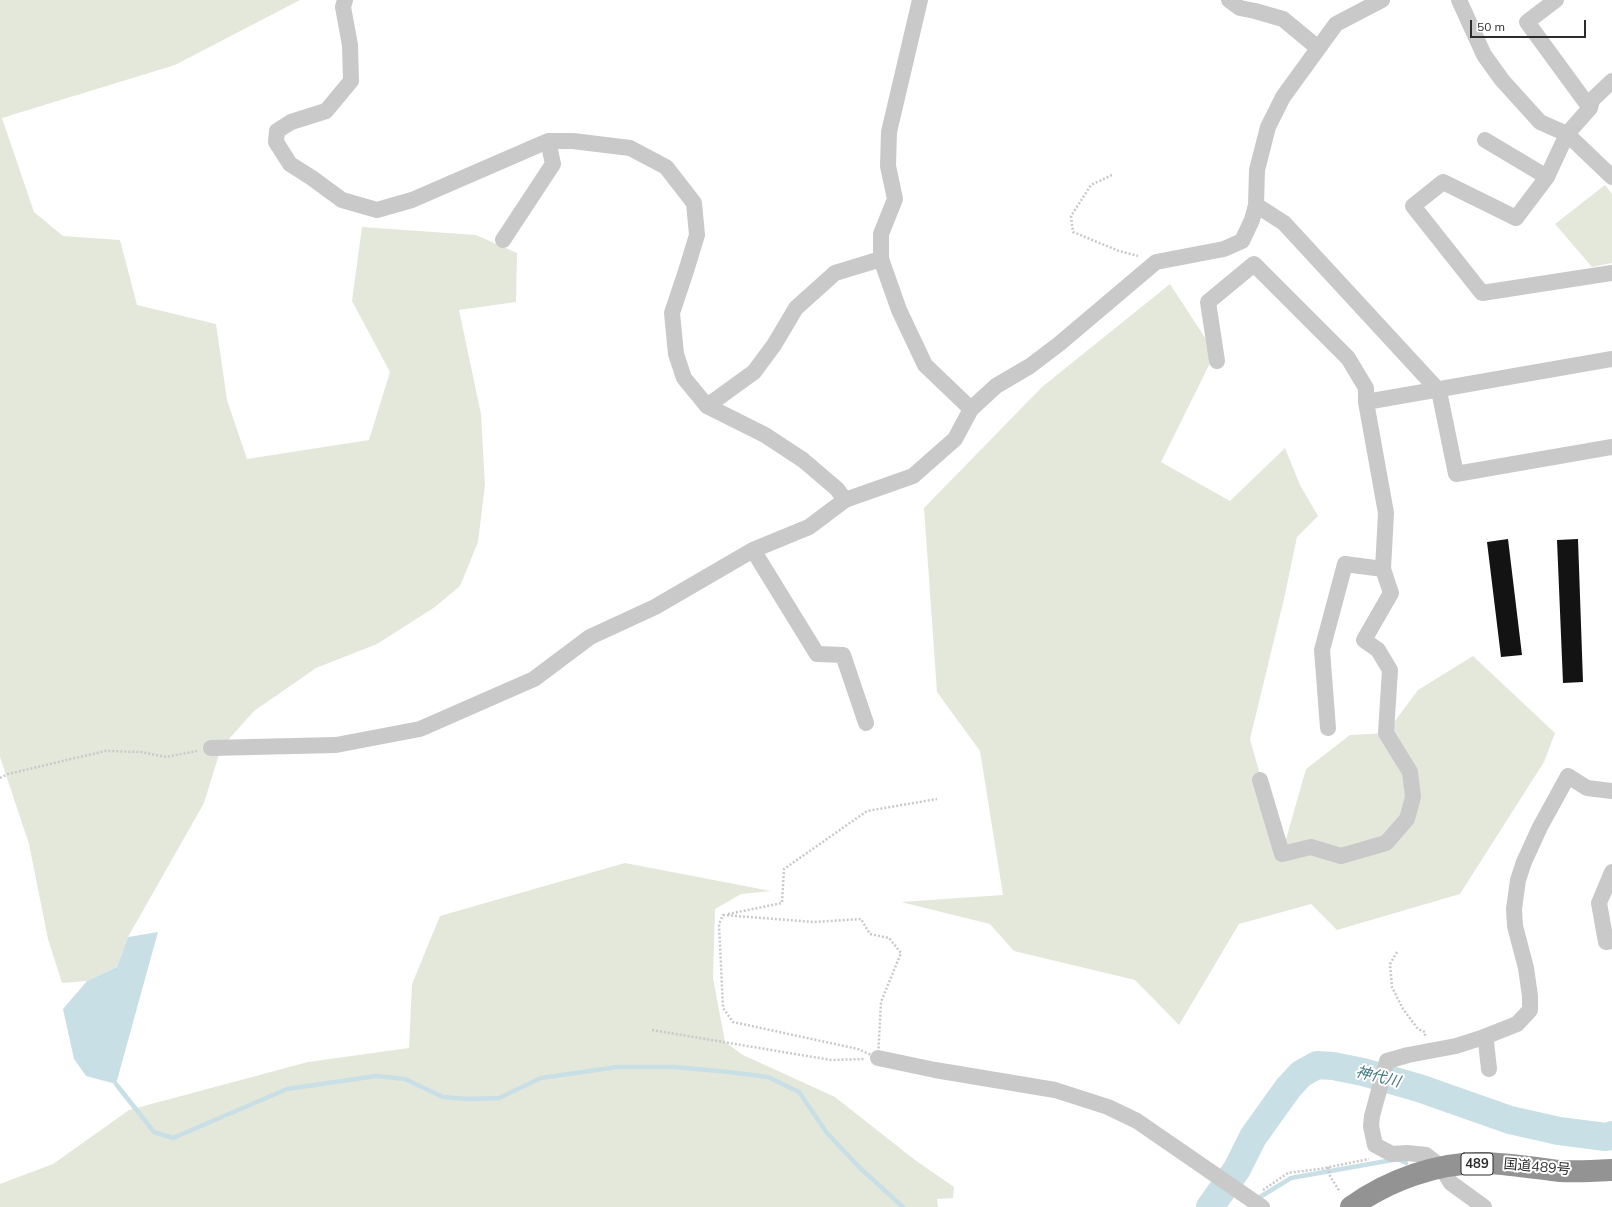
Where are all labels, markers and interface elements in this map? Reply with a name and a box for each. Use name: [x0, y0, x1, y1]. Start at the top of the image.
scale bar: [1472, 12, 1588, 38]
text: 50 m: [1477, 19, 1505, 34]
water label: 神代川: [1354, 1063, 1402, 1091]
road number: 489: [1461, 1153, 1493, 1175]
street label: 国道489号: [1503, 1156, 1571, 1178]

